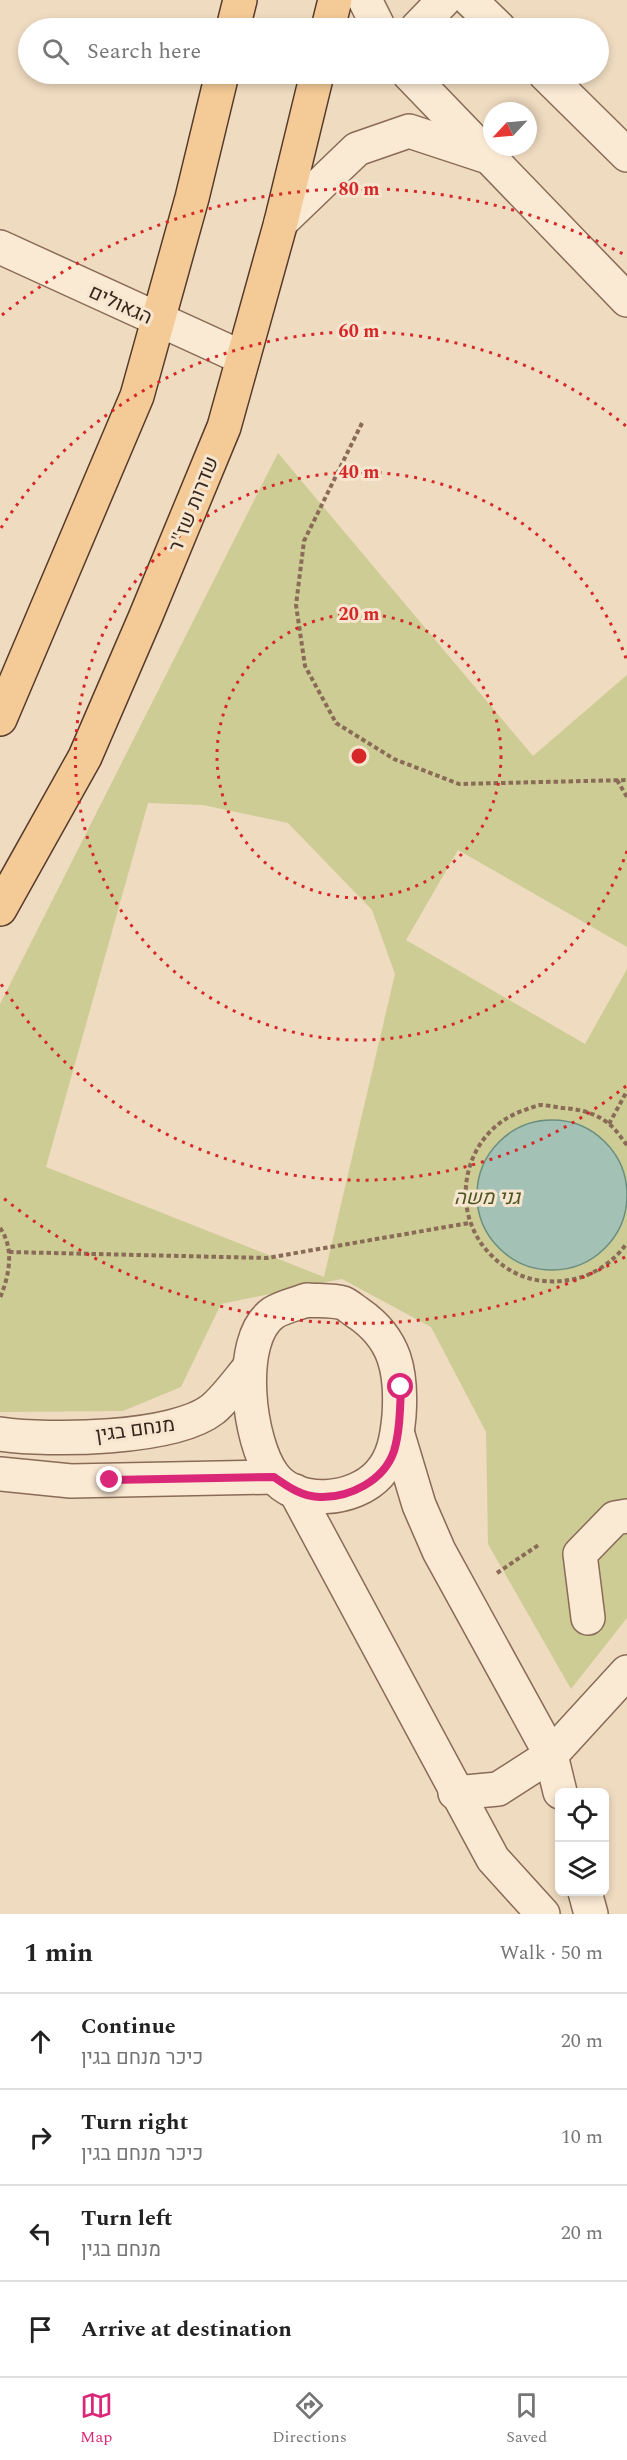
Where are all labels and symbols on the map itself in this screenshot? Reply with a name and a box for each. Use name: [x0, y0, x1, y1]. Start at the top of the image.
north arrow: [483, 102, 537, 156]
text: 80 m: [339, 176, 379, 203]
street label: הגאולים: [84, 277, 157, 333]
text: 60 m: [339, 318, 379, 345]
street label: שדרות שז"ר: [161, 452, 227, 557]
text: 40 m: [339, 459, 379, 486]
text: 20 m: [339, 601, 379, 628]
centre of rings: [349, 746, 369, 766]
park label: גני משה: [454, 1183, 521, 1213]
route start: [387, 1373, 413, 1399]
street label: מנחם בגין: [94, 1410, 177, 1450]
route end: [96, 1466, 122, 1492]

